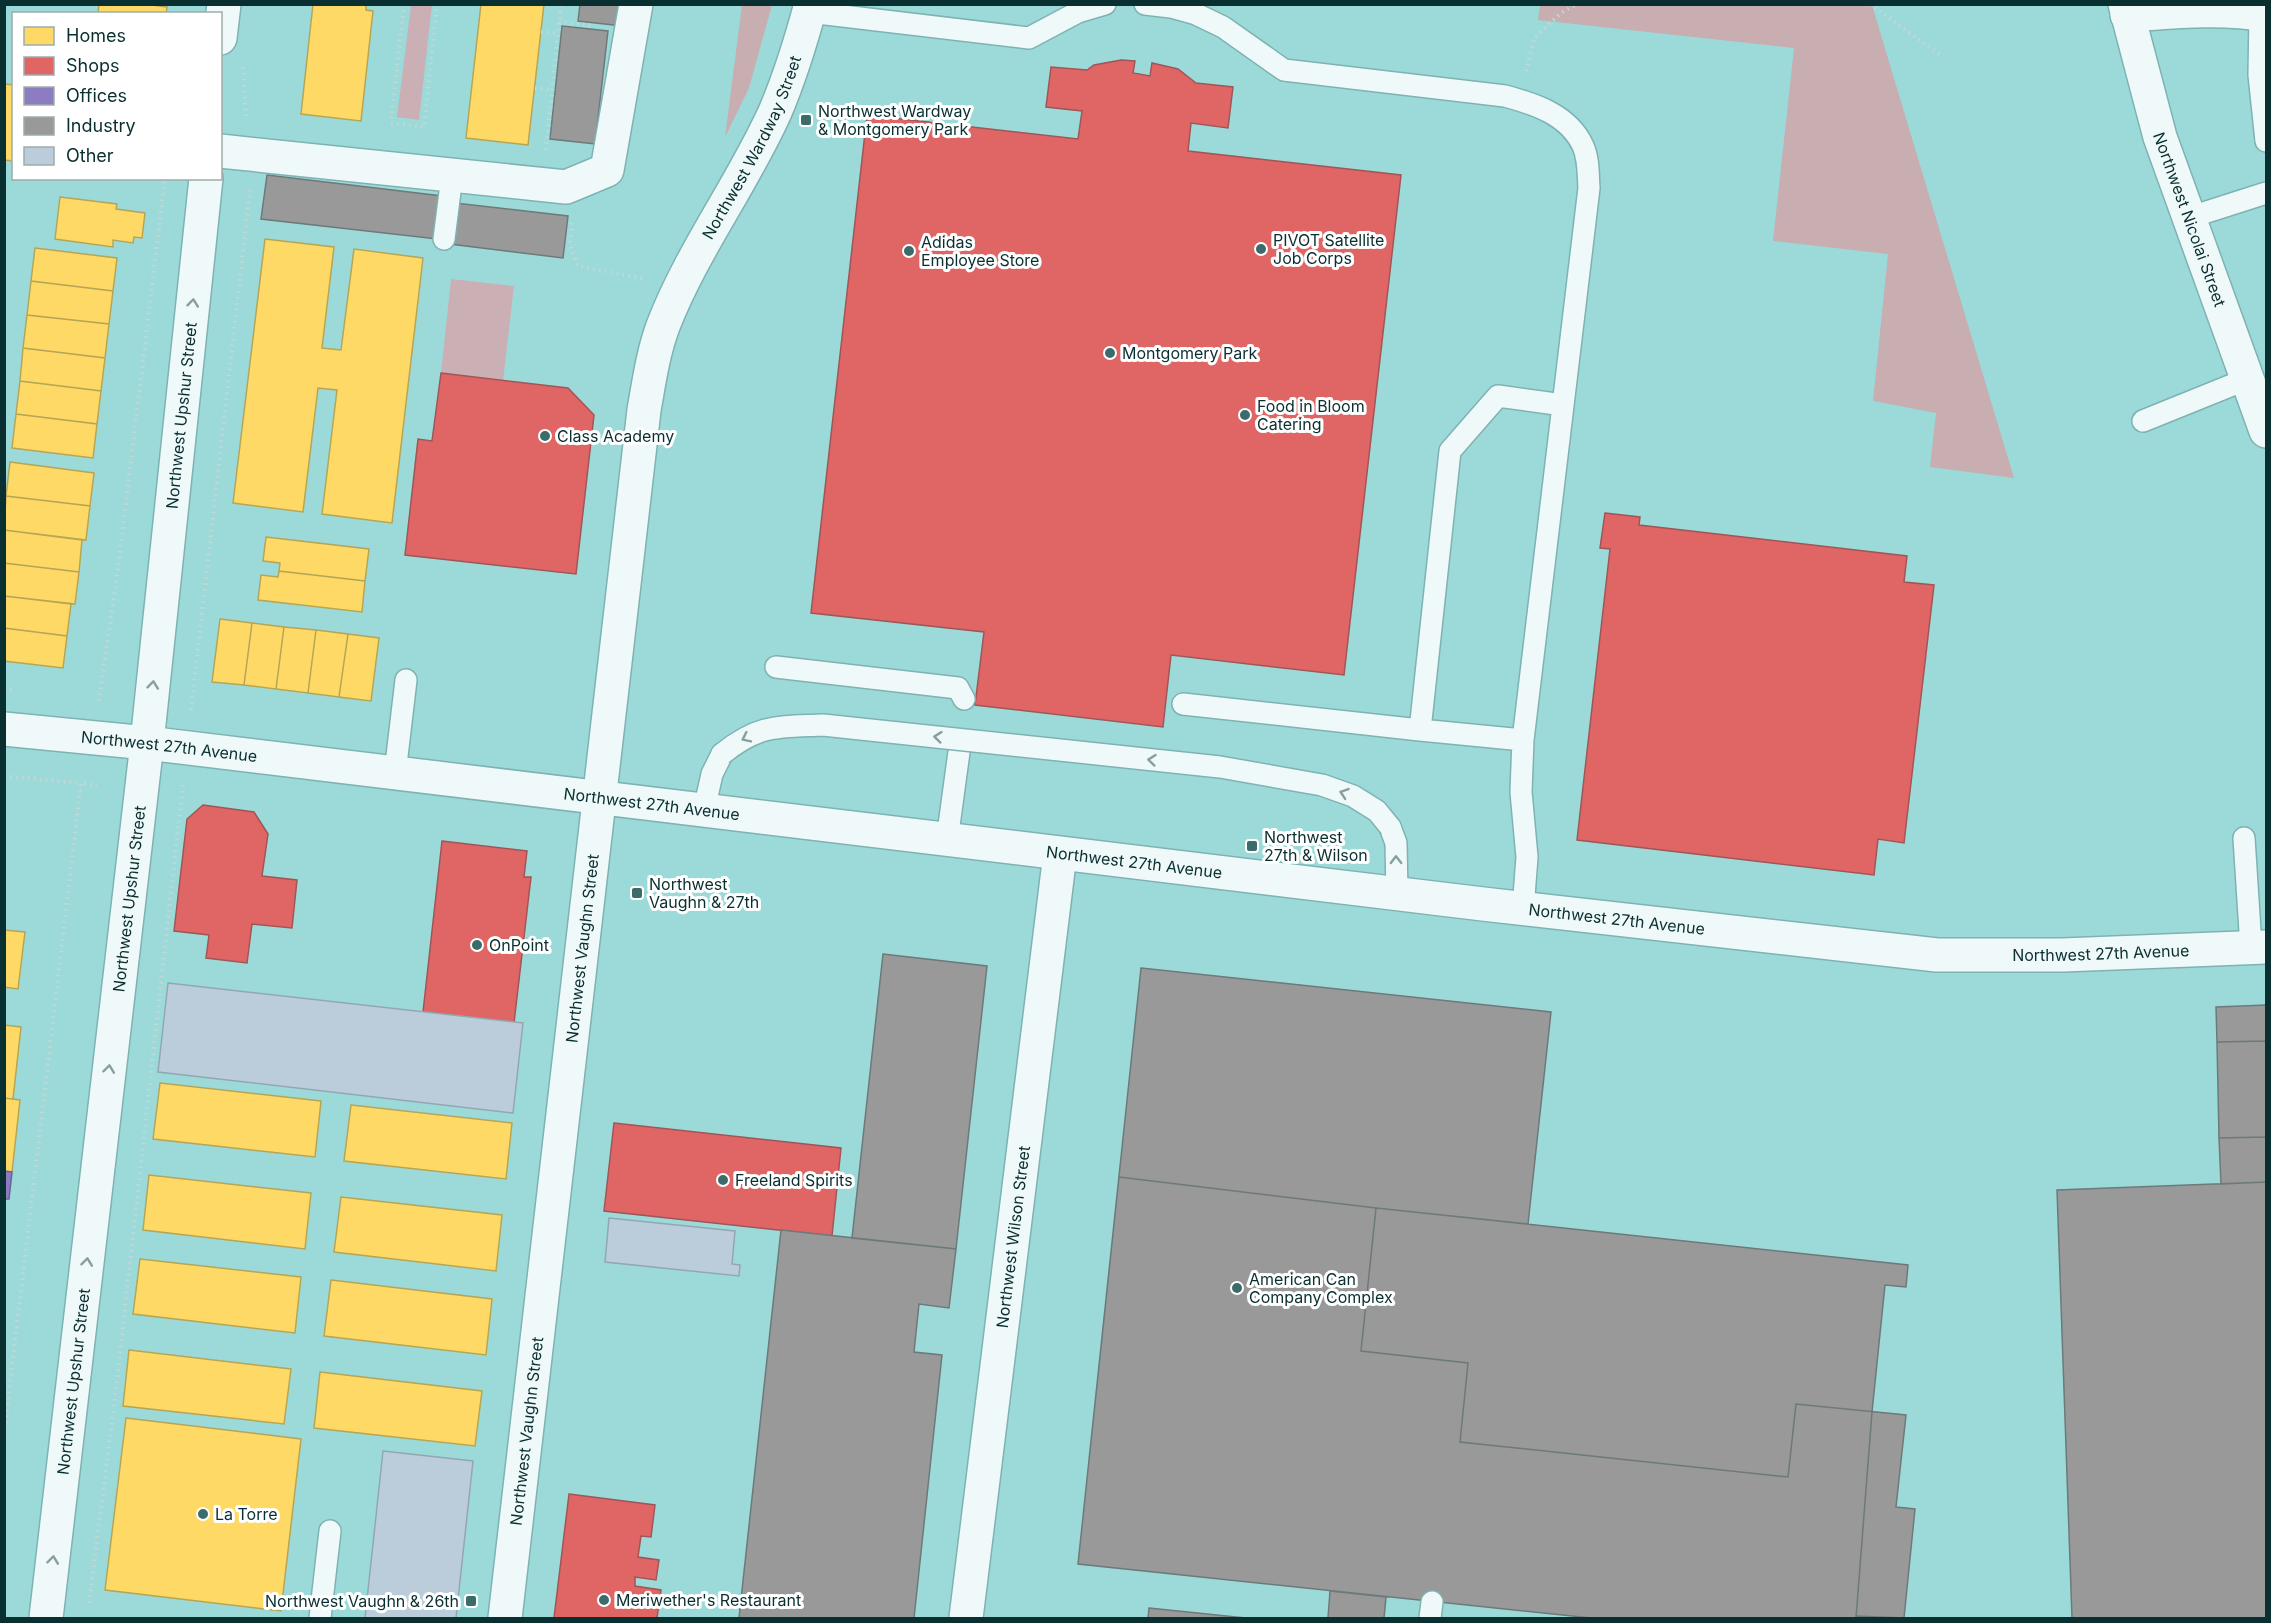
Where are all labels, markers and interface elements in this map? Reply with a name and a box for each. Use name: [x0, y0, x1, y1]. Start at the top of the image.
legend: [12, 12, 222, 180]
text: Homes: [66, 25, 126, 46]
street label: Northwest Wardway Street: [698, 53, 805, 243]
text: Shops: [66, 55, 120, 76]
text: Offices: [66, 85, 127, 106]
place label: Northwest Wardway & Montgomery Park: [818, 101, 971, 139]
marker: Northwest Wardway & Montgomery Park: [799, 113, 813, 127]
text: Industry: [66, 115, 136, 136]
street label: Northwest Nicolai Street: [2149, 129, 2230, 309]
text: Other: [66, 145, 114, 166]
place label: PIVOT Satellite Job Corps: [1273, 230, 1384, 268]
place label: Adidas Employee Store: [921, 232, 1039, 270]
marker: PIVOT Satellite Job Corps: [1254, 242, 1268, 256]
marker: Adidas Employee Store: [902, 244, 916, 258]
one-way arrow: [186, 298, 199, 307]
street label: Northwest Upshur Street: [161, 321, 201, 510]
place label: Montgomery Park: [1122, 343, 1258, 363]
marker: Montgomery Park: [1103, 346, 1117, 360]
place label: Food in Bloom Catering: [1257, 396, 1365, 434]
marker: Food in Bloom Catering: [1238, 408, 1252, 422]
place label: Class Academy: [557, 426, 674, 446]
marker: Class Academy: [538, 429, 552, 443]
one-way arrow: [146, 680, 159, 689]
street label: Northwest 27th Avenue: [80, 727, 258, 766]
one-way arrow: [741, 730, 752, 742]
one-way arrow: [933, 731, 942, 744]
one-way arrow: [1148, 754, 1157, 767]
street label: Northwest 27th Avenue: [562, 783, 741, 824]
one-way arrow: [1339, 788, 1350, 800]
street label: Northwest Upshur Street: [108, 804, 150, 993]
place label: Northwest 27th & Wilson: [1264, 827, 1368, 865]
marker: Northwest 27th & Wilson: [1245, 839, 1259, 853]
street label: Northwest 27th Avenue: [1045, 841, 1223, 882]
street label: Northwest Vaughn Street: [561, 853, 603, 1044]
one-way arrow: [1390, 855, 1402, 864]
place label: Northwest Vaughn & 27th: [649, 874, 759, 912]
marker: Northwest Vaughn & 27th: [630, 886, 644, 900]
street label: Northwest 27th Avenue: [1528, 899, 1706, 939]
place label: OnPoint: [489, 935, 549, 955]
marker: OnPoint: [470, 938, 484, 952]
street label: Northwest 27th Avenue: [2012, 940, 2190, 965]
one-way arrow: [103, 1064, 115, 1073]
street label: Northwest Wilson Street: [992, 1145, 1034, 1329]
place label: Freeland Spirits: [735, 1170, 853, 1190]
marker: Freeland Spirits: [716, 1173, 730, 1187]
one-way arrow: [80, 1258, 93, 1267]
place label: American Can Company Complex: [1249, 1269, 1393, 1307]
marker: American Can Company Complex: [1230, 1281, 1244, 1295]
street label: Northwest Upshur Street: [53, 1287, 94, 1476]
street label: Northwest Vaughn Street: [506, 1336, 547, 1527]
place label: La Torre: [215, 1504, 278, 1524]
marker: La Torre: [196, 1507, 210, 1521]
one-way arrow: [46, 1556, 59, 1565]
place label: Meriwether's Restaurant: [616, 1590, 801, 1610]
place label: Northwest Vaughn & 26th: [265, 1591, 459, 1611]
marker: Meriwether's Restaurant: [597, 1593, 611, 1607]
marker: Northwest Vaughn & 26th: [464, 1594, 478, 1608]

